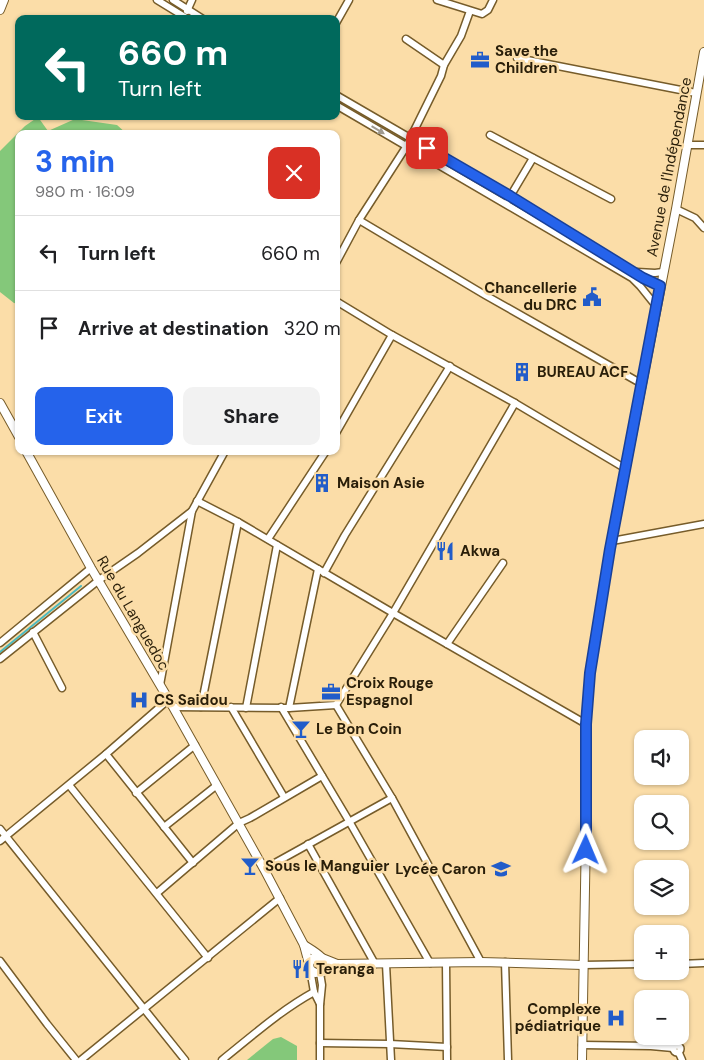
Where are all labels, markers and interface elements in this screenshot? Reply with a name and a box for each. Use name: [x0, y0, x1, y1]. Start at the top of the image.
text: 660 m: [118, 30, 228, 76]
icon: left: [35, 35, 100, 100]
place label: Save the Children: [495, 41, 558, 78]
office icon: Save the Children: [469, 49, 491, 71]
text: Turn left: [118, 74, 202, 103]
street label: Avenue de l'Indépendance: [642, 76, 696, 258]
one-way arrow: [372, 126, 385, 135]
pin: [406, 127, 448, 169]
icon: arrive: [413, 134, 441, 162]
text: 3 min: [35, 142, 115, 181]
button: close: [268, 147, 320, 199]
text: 980 m · 16:09: [35, 181, 135, 202]
icon: left: [35, 239, 63, 267]
text: Turn left: [78, 241, 156, 266]
text: 660 m: [261, 241, 320, 266]
place label: Chancellerie du DRC: [484, 278, 577, 315]
public building icon: Chancellerie du DRC: [581, 286, 603, 308]
icon: arrive: [35, 314, 63, 342]
text: Arrive at destination: [78, 316, 269, 341]
text: 320 m: [284, 316, 341, 341]
building icon: BUREAU ACF: [511, 361, 533, 383]
place label: BUREAU ACF: [537, 362, 629, 382]
button: Exit: [35, 387, 173, 445]
button: Share: [183, 387, 320, 445]
building icon: Maison Asie: [311, 472, 333, 494]
place label: Maison Asie: [337, 473, 425, 493]
restaurant icon: Akwa: [434, 540, 456, 562]
place label: Akwa: [460, 541, 500, 561]
street label: Rue du Languedoc: [92, 552, 174, 674]
place label: Croix Rouge Espagnol: [346, 673, 434, 710]
office icon: Croix Rouge Espagnol: [320, 681, 342, 703]
hospital icon: CS Saidou: [128, 689, 150, 711]
place label: CS Saidou: [154, 690, 228, 710]
bar icon: Le Bon Coin: [290, 718, 312, 740]
place label: Le Bon Coin: [316, 719, 402, 739]
map controls: [634, 730, 689, 1045]
button: sound: [634, 730, 689, 785]
button: search: [634, 795, 689, 850]
position arrow: [559, 823, 611, 875]
bar icon: Sous le Manguier: [239, 855, 261, 877]
place label: Sous le Manguier: [265, 856, 389, 876]
school or university icon: Lycée Caron: [490, 858, 512, 880]
place label: Lycée Caron: [395, 859, 486, 879]
button: layers: [634, 860, 689, 915]
button: +: [634, 925, 689, 980]
restaurant icon: Teranga: [290, 958, 312, 980]
place label: Teranga: [316, 959, 375, 979]
button: −: [634, 990, 689, 1045]
place label: Complexe pédiatrique: [515, 999, 601, 1036]
hospital icon: Complexe pédiatrique: [605, 1007, 627, 1029]

